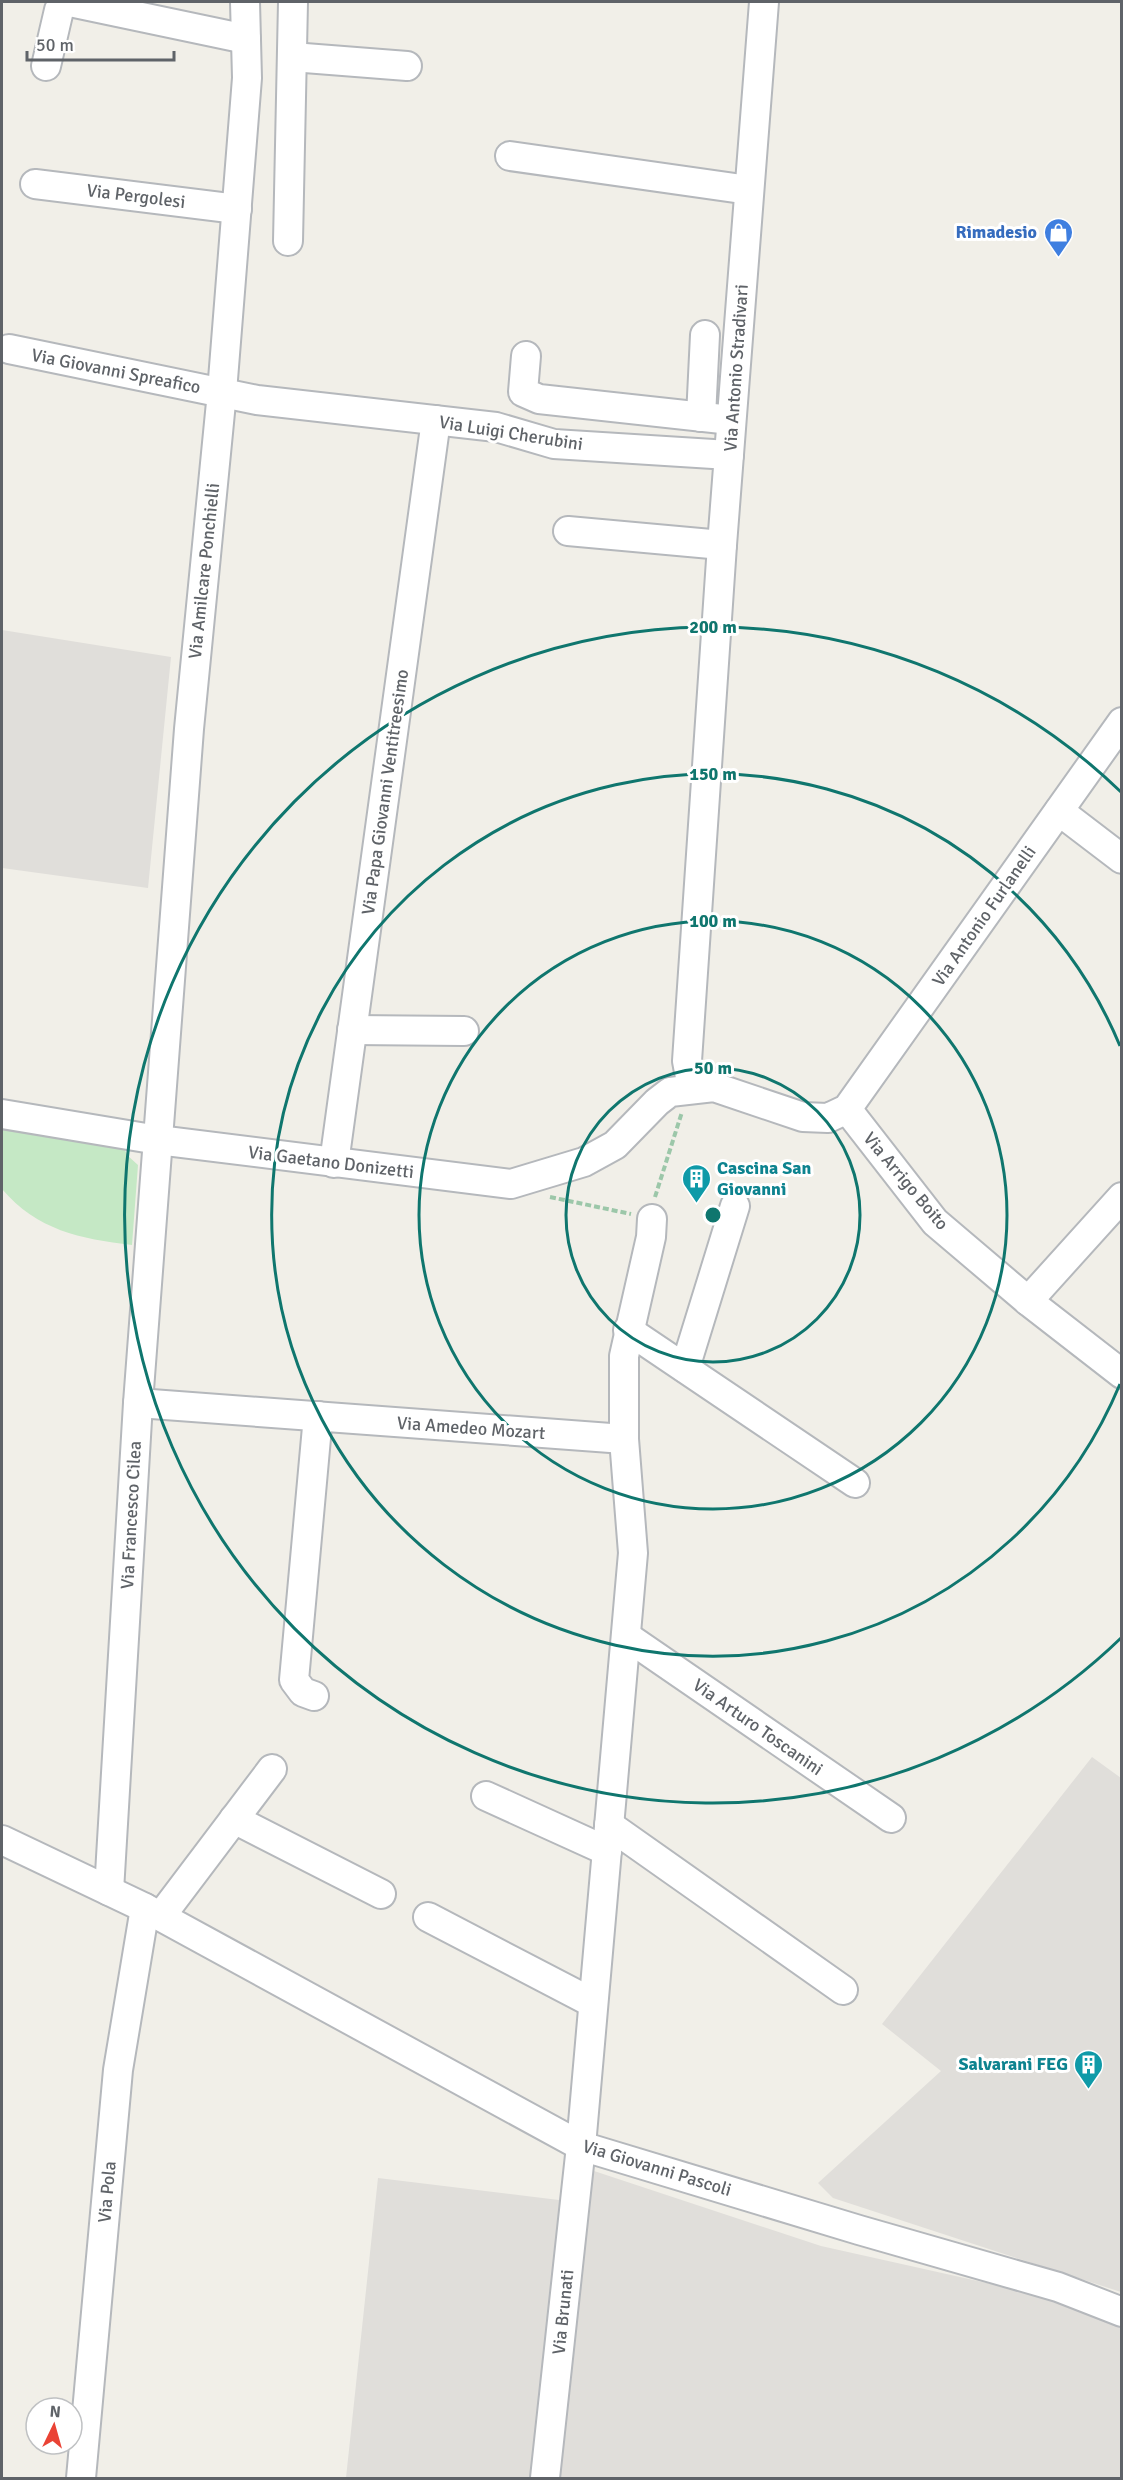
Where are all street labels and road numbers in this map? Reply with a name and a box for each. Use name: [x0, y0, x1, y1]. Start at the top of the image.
street label: Via Pergolesi: [85, 179, 187, 213]
street label: Via Antonio Stradivari: [719, 284, 753, 452]
street label: Via Giovanni Spreafico: [30, 344, 202, 398]
street label: Via Luigi Cherubini: [437, 411, 585, 455]
street label: Via Amilcare Ponchielli: [184, 482, 224, 660]
street label: Via Papa Giovanni Ventitreesimo: [357, 668, 413, 916]
street label: Via Antonio Furlanelli: [927, 842, 1041, 990]
street label: Via Arrigo Boito: [859, 1128, 953, 1234]
street label: Via Gaetano Donizetti: [247, 1141, 415, 1183]
street label: Via Amedeo Mozart: [396, 1412, 546, 1444]
street label: Via Francesco Cilea: [116, 1440, 146, 1590]
street label: Via Arturo Toscanini: [689, 1674, 827, 1780]
street label: Via Giovanni Pascoli: [580, 2135, 734, 2201]
street label: Via Pola: [93, 2160, 121, 2224]
street label: Via Brunati: [548, 2268, 578, 2356]

